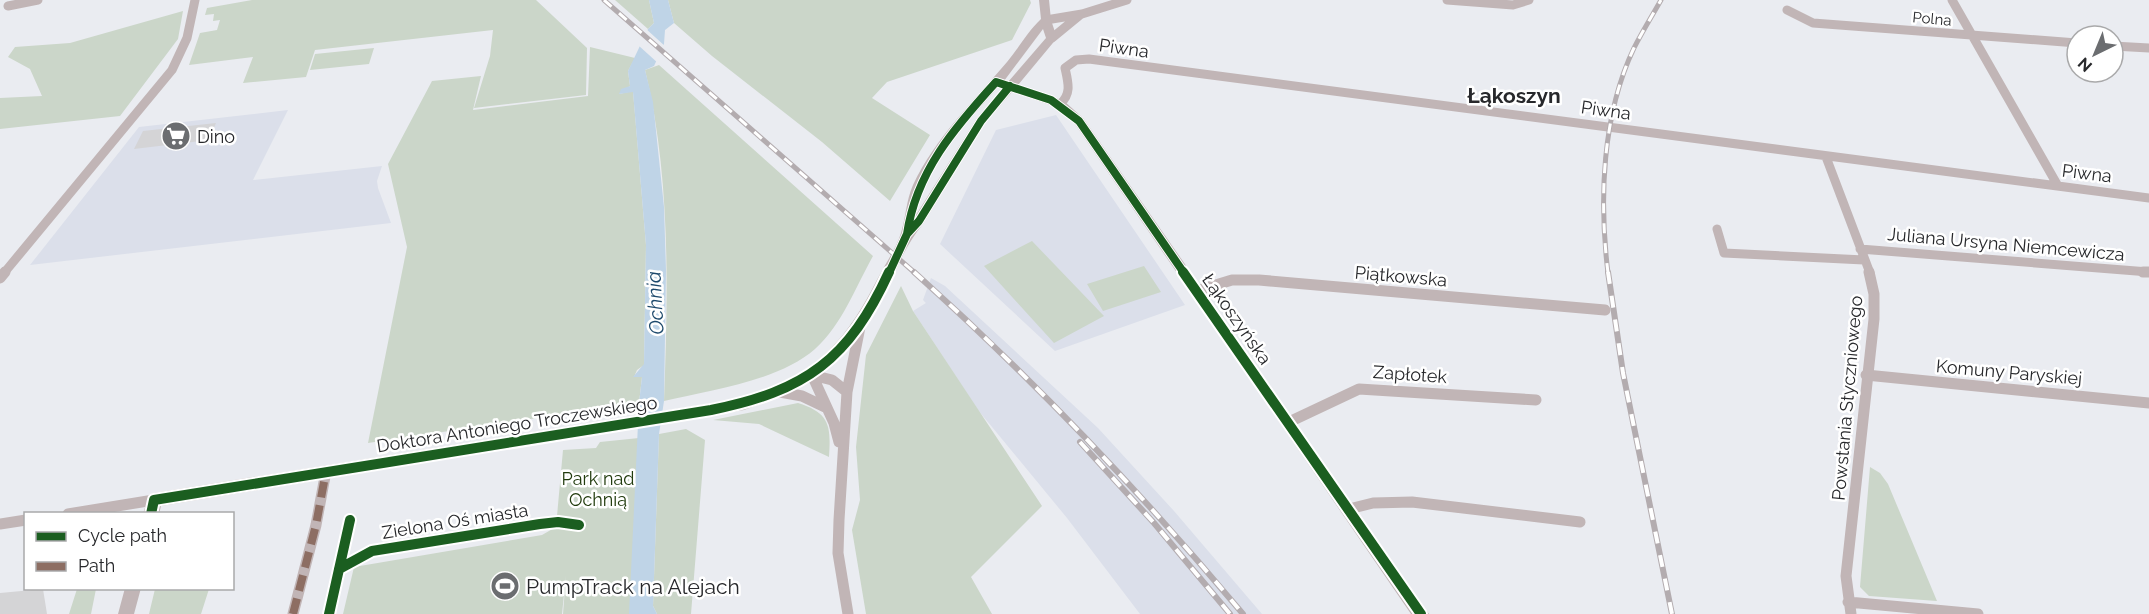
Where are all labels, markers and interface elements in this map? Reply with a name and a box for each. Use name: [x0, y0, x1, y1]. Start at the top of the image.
street label: Polna: [1912, 8, 1952, 30]
north arrow: [2065, 24, 2125, 84]
street label: Piwna: [1098, 34, 1150, 62]
text: N: [2074, 53, 2096, 76]
district label: Łąkoszyn: [1466, 83, 1561, 108]
street label: Piwna: [1580, 96, 1632, 124]
supermarket icon: Dino: [160, 120, 192, 152]
place label: Dino: [197, 126, 235, 147]
street label: Piwna: [2061, 160, 2113, 186]
street label: Juliana Ursyna Niemcewicza: [1887, 223, 2125, 265]
street label: Piątkowska: [1354, 261, 1448, 291]
street label: Łąkoszyńska: [1198, 270, 1276, 368]
water label: Ochnia: [641, 271, 669, 335]
street label: Powstania Styczniowego: [1828, 294, 1866, 501]
street label: Komuny Paryskiej: [1935, 355, 2083, 389]
street label: Zapłotek: [1372, 361, 1448, 387]
street label: Doktora Antoniego Troczewskiego: [375, 391, 659, 457]
park label: Park nad Ochnią: [562, 468, 634, 510]
street label: Zielona Oś miasta: [380, 499, 530, 543]
legend: [24, 512, 234, 590]
text: Cycle path: [78, 525, 167, 546]
text: Path: [78, 555, 115, 576]
sports icon: PumpTrack na Alejach: [489, 570, 521, 602]
place label: PumpTrack na Alejach: [526, 574, 740, 599]

